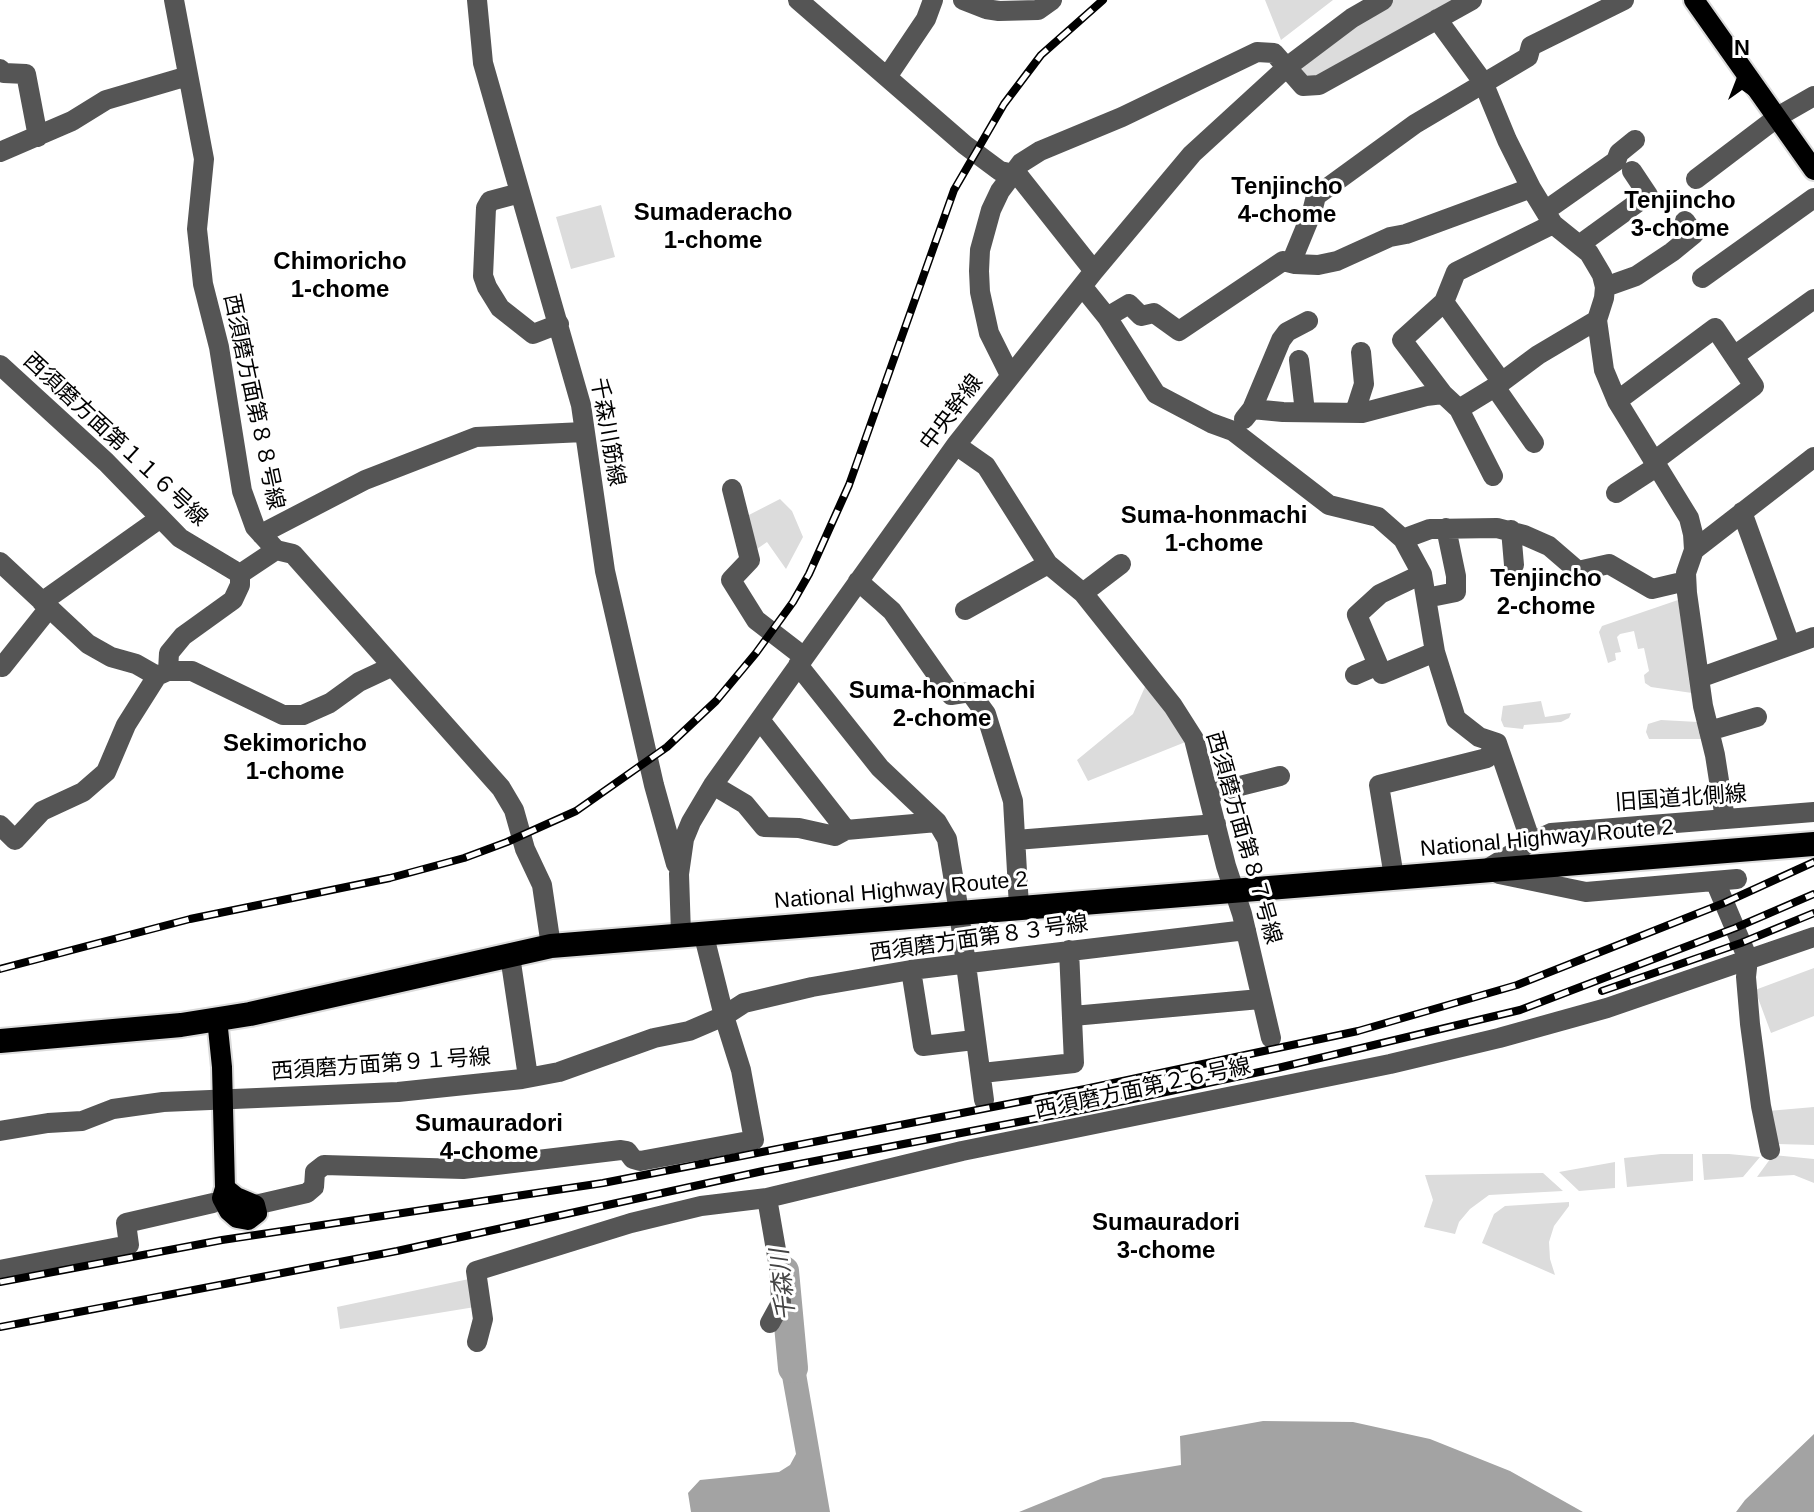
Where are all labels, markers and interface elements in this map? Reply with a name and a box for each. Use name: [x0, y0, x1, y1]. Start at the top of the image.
north arrow: [1702, 32, 1782, 112]
text: N: [1734, 35, 1750, 60]
district label: Tenjincho 4-chome: [1231, 173, 1343, 229]
district label: Tenjincho 3-chome: [1624, 187, 1736, 243]
district label: Sumaderacho 1-chome: [634, 199, 792, 255]
district label: Chimoricho 1-chome: [273, 248, 407, 304]
street label: 西須磨方面第８８号線: [217, 292, 289, 512]
street label: 西須磨方面第１１６号線: [18, 348, 212, 532]
street label: 中央幹線: [915, 370, 989, 456]
street label: 千森川筋線: [584, 376, 630, 488]
district label: Suma-honmachi 1-chome: [1121, 502, 1307, 558]
district label: Tenjincho 2-chome: [1490, 565, 1602, 621]
district label: Suma-honmachi 2-chome: [849, 677, 1035, 733]
street label: 西須磨方面第８７号線: [1200, 729, 1286, 947]
district label: Sekimoricho 1-chome: [223, 730, 367, 786]
street label: 旧国道北側線: [1614, 781, 1748, 817]
street label: National Highway Route 2: [1419, 815, 1675, 863]
street label: National Highway Route 2: [773, 867, 1029, 915]
street label: 西須磨方面第８３号線: [868, 911, 1090, 967]
street label: 西須磨方面第９１号線: [270, 1044, 492, 1086]
street label: 西須磨方面第２６号線: [1033, 1053, 1253, 1125]
district label: Sumauradori 4-chome: [415, 1110, 563, 1166]
district label: Sumauradori 3-chome: [1092, 1209, 1240, 1265]
water label: 千森川: [766, 1248, 802, 1322]

